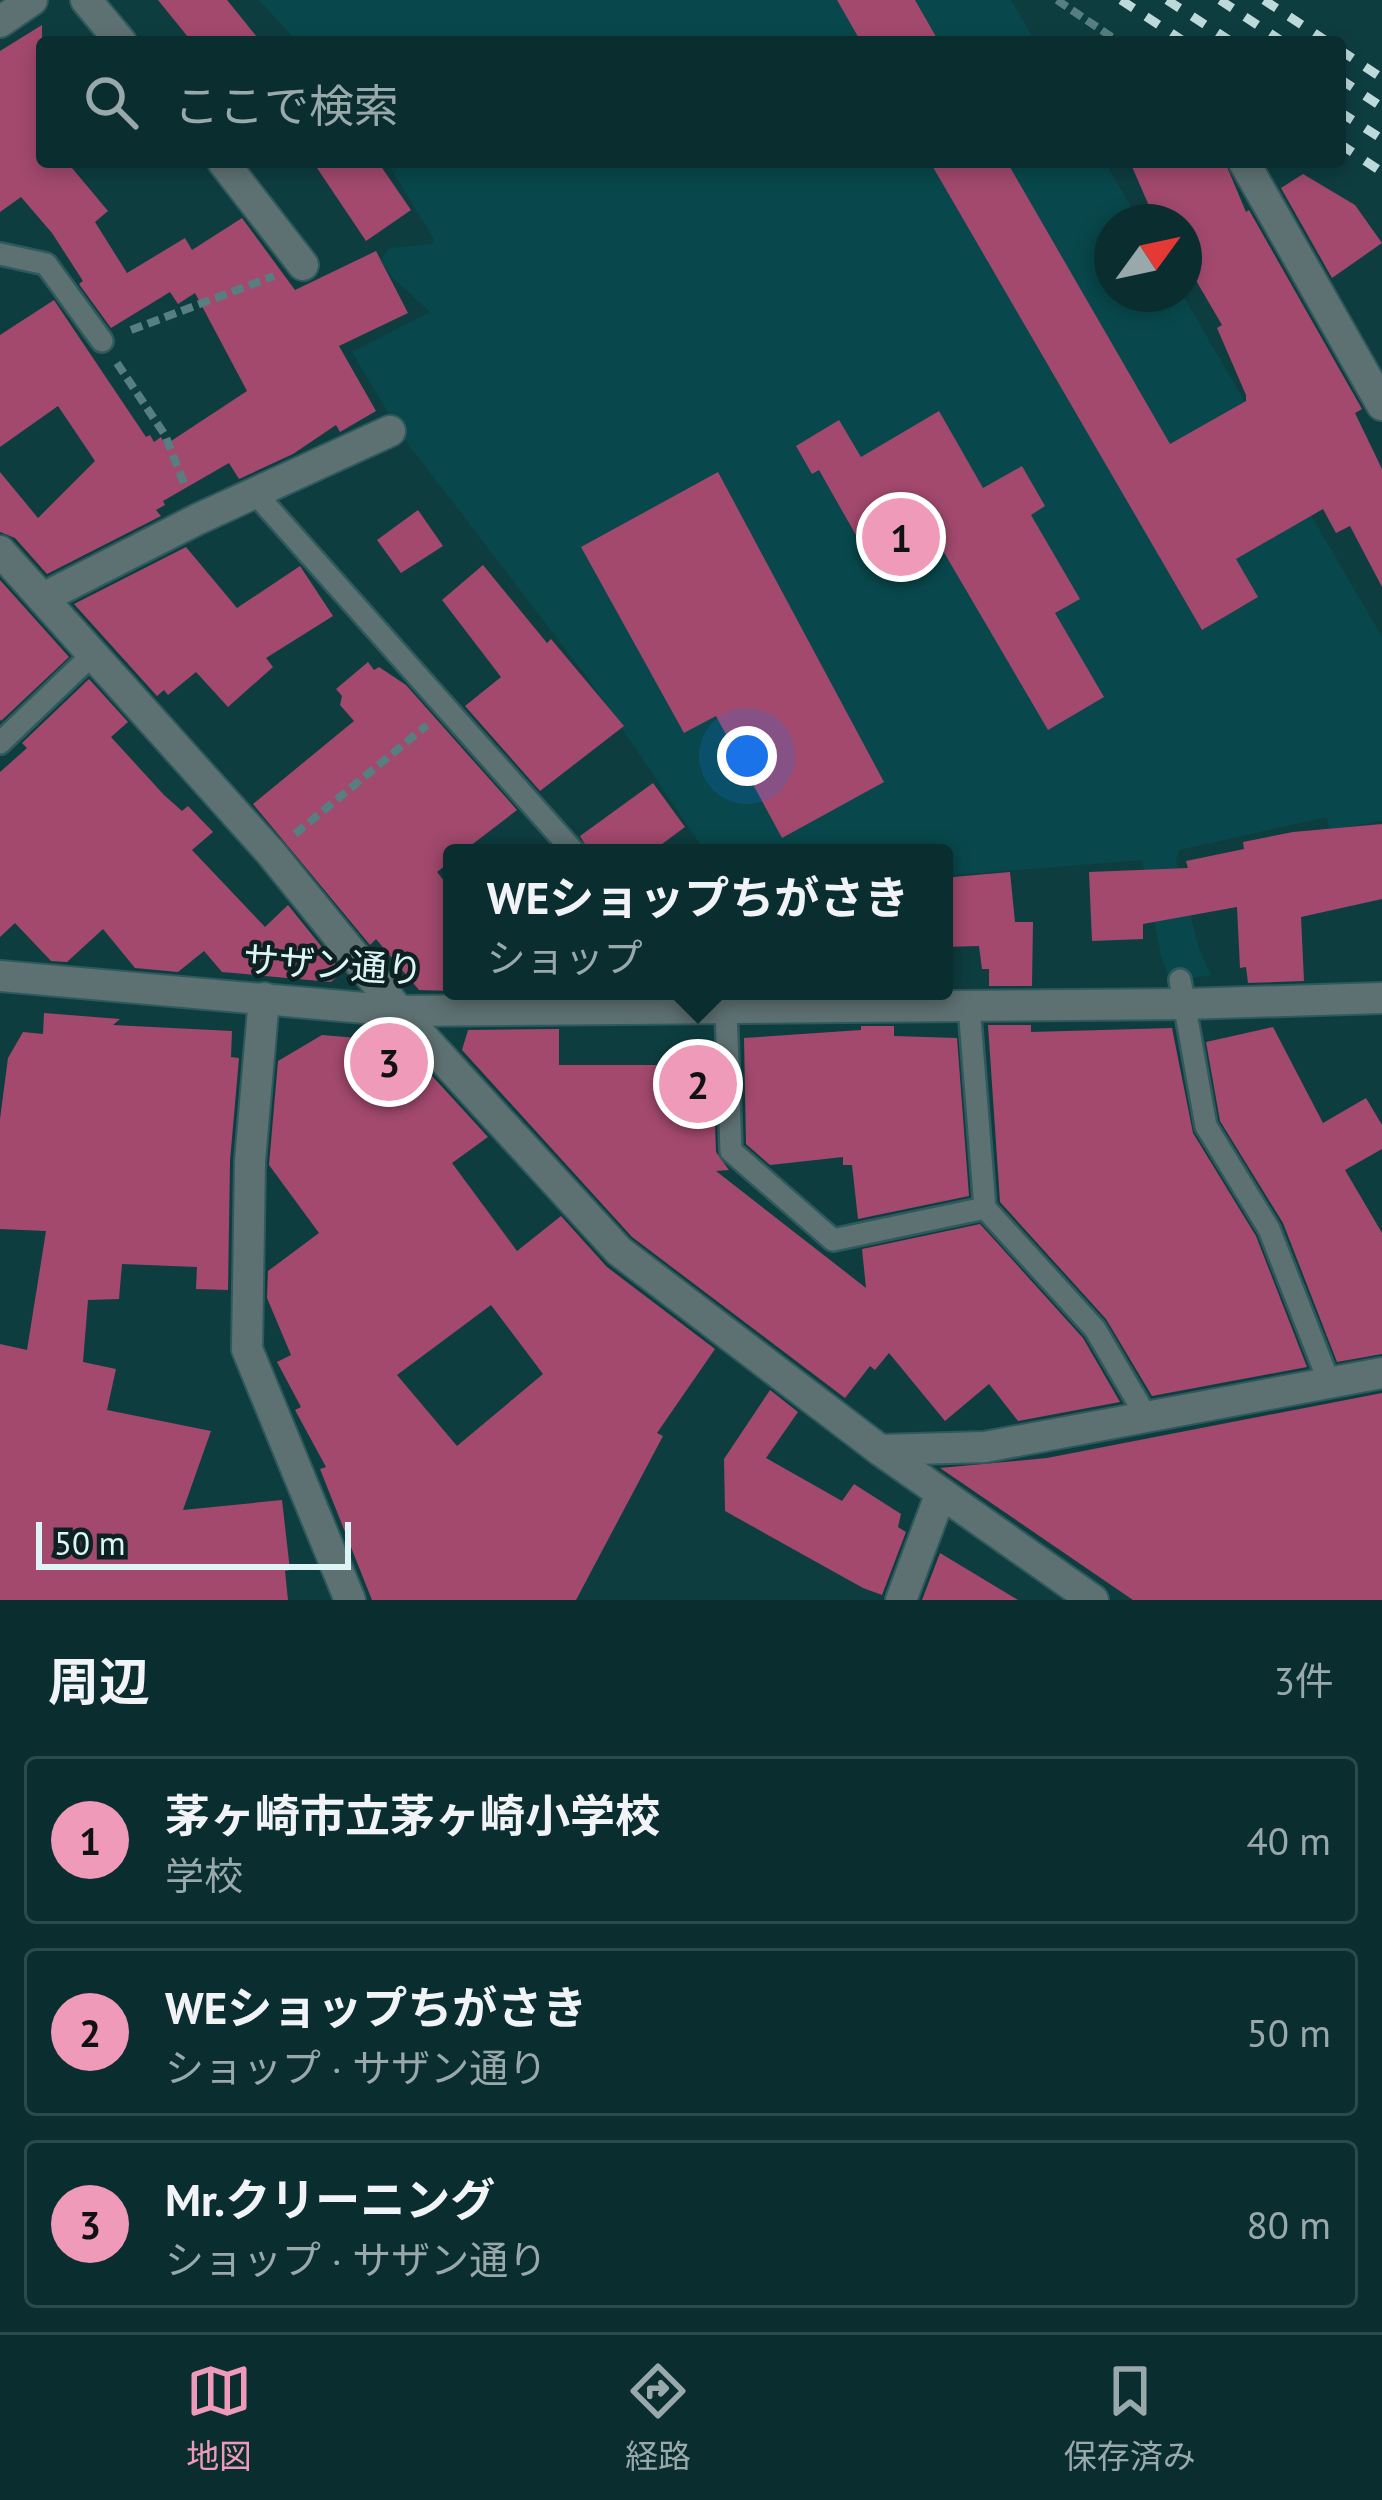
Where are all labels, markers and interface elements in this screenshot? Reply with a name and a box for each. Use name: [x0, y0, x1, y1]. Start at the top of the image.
search box: [36, 36, 1346, 168]
icon: search: [78, 69, 144, 135]
text: ここで検索: [174, 76, 399, 134]
north arrow: [1094, 204, 1202, 312]
pin: 1: [862, 492, 940, 582]
your location: [717, 726, 777, 786]
popup: [443, 844, 953, 1000]
text: WEショップちがさき: [487, 868, 909, 926]
text: ショップ: [487, 932, 643, 983]
street label: サザン通り: [242, 934, 424, 994]
pin: 3: [350, 1017, 428, 1107]
pin: 2: [659, 1039, 737, 1129]
scale bar: [36, 1516, 351, 1569]
text: 50 m: [54, 1521, 126, 1564]
text: 周辺: [48, 1648, 150, 1714]
text: 3件: [1274, 1655, 1334, 1706]
text: 茅ヶ崎市立茅ヶ崎小学校: [165, 1786, 660, 1844]
text: 1: [79, 1815, 101, 1866]
text: 40 m: [1246, 1815, 1331, 1866]
text: 学校: [165, 1850, 243, 1901]
text: WEショップちがさき: [165, 1978, 587, 2036]
text: 2: [79, 2007, 101, 2058]
text: 50 m: [1246, 2007, 1331, 2058]
text: ショップ · サザン通り: [165, 2042, 547, 2093]
text: Mr.クリーニング: [165, 2170, 495, 2228]
text: 3: [79, 2199, 101, 2250]
text: 80 m: [1246, 2199, 1331, 2250]
text: ショップ · サザン通り: [165, 2234, 547, 2285]
tab: 地図: [186, 2358, 252, 2478]
tab: 経路: [625, 2358, 691, 2478]
tab: 保存済み: [1064, 2358, 1196, 2478]

